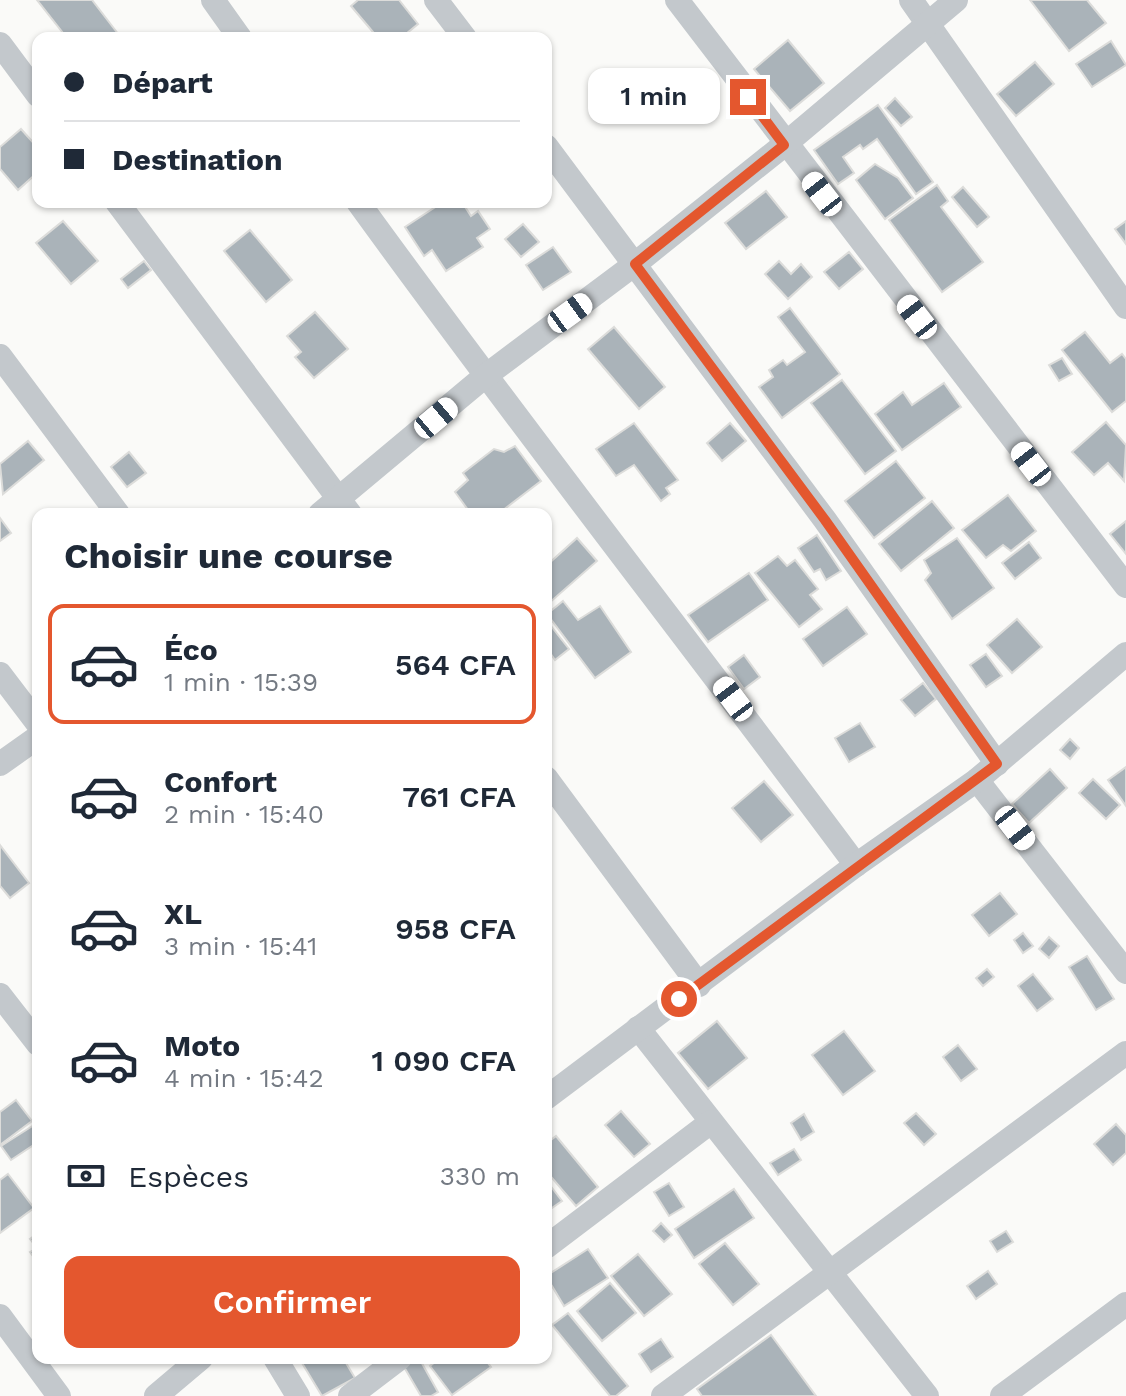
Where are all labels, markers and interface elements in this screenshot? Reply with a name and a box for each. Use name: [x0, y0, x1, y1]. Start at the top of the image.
text: Départ: [112, 65, 213, 100]
callout: 1 min: [588, 69, 720, 125]
route end: [730, 79, 766, 115]
text: 1 min: [621, 81, 687, 111]
text: Destination: [112, 142, 283, 177]
car: [798, 168, 846, 220]
car: [544, 289, 596, 337]
car: [893, 291, 941, 343]
car: [410, 393, 462, 443]
car: [1007, 438, 1055, 490]
text: Choisir une course: [64, 535, 393, 577]
icon: car: [68, 628, 140, 700]
text: Éco: [164, 632, 218, 667]
text: 564 CFA: [395, 647, 516, 682]
text: 1 min · 15:39: [164, 667, 318, 697]
car: [709, 673, 757, 725]
icon: car: [68, 760, 140, 832]
text: Confort: [164, 764, 277, 799]
text: 761 CFA: [402, 779, 516, 814]
text: 2 min · 15:40: [164, 799, 324, 829]
car: [991, 802, 1039, 854]
icon: car: [68, 892, 140, 964]
text: XL: [164, 896, 202, 931]
text: 958 CFA: [395, 911, 516, 946]
text: 3 min · 15:41: [164, 931, 317, 961]
route start: [661, 981, 697, 1017]
icon: car: [68, 1024, 140, 1096]
text: Moto: [164, 1028, 240, 1063]
text: 1 090 CFA: [371, 1043, 516, 1078]
text: 4 min · 15:42: [164, 1063, 324, 1093]
icon: cash: [64, 1154, 108, 1198]
text: Espèces: [128, 1159, 249, 1194]
text: 330 m: [440, 1161, 520, 1191]
button: Confirmer: [64, 1256, 520, 1348]

